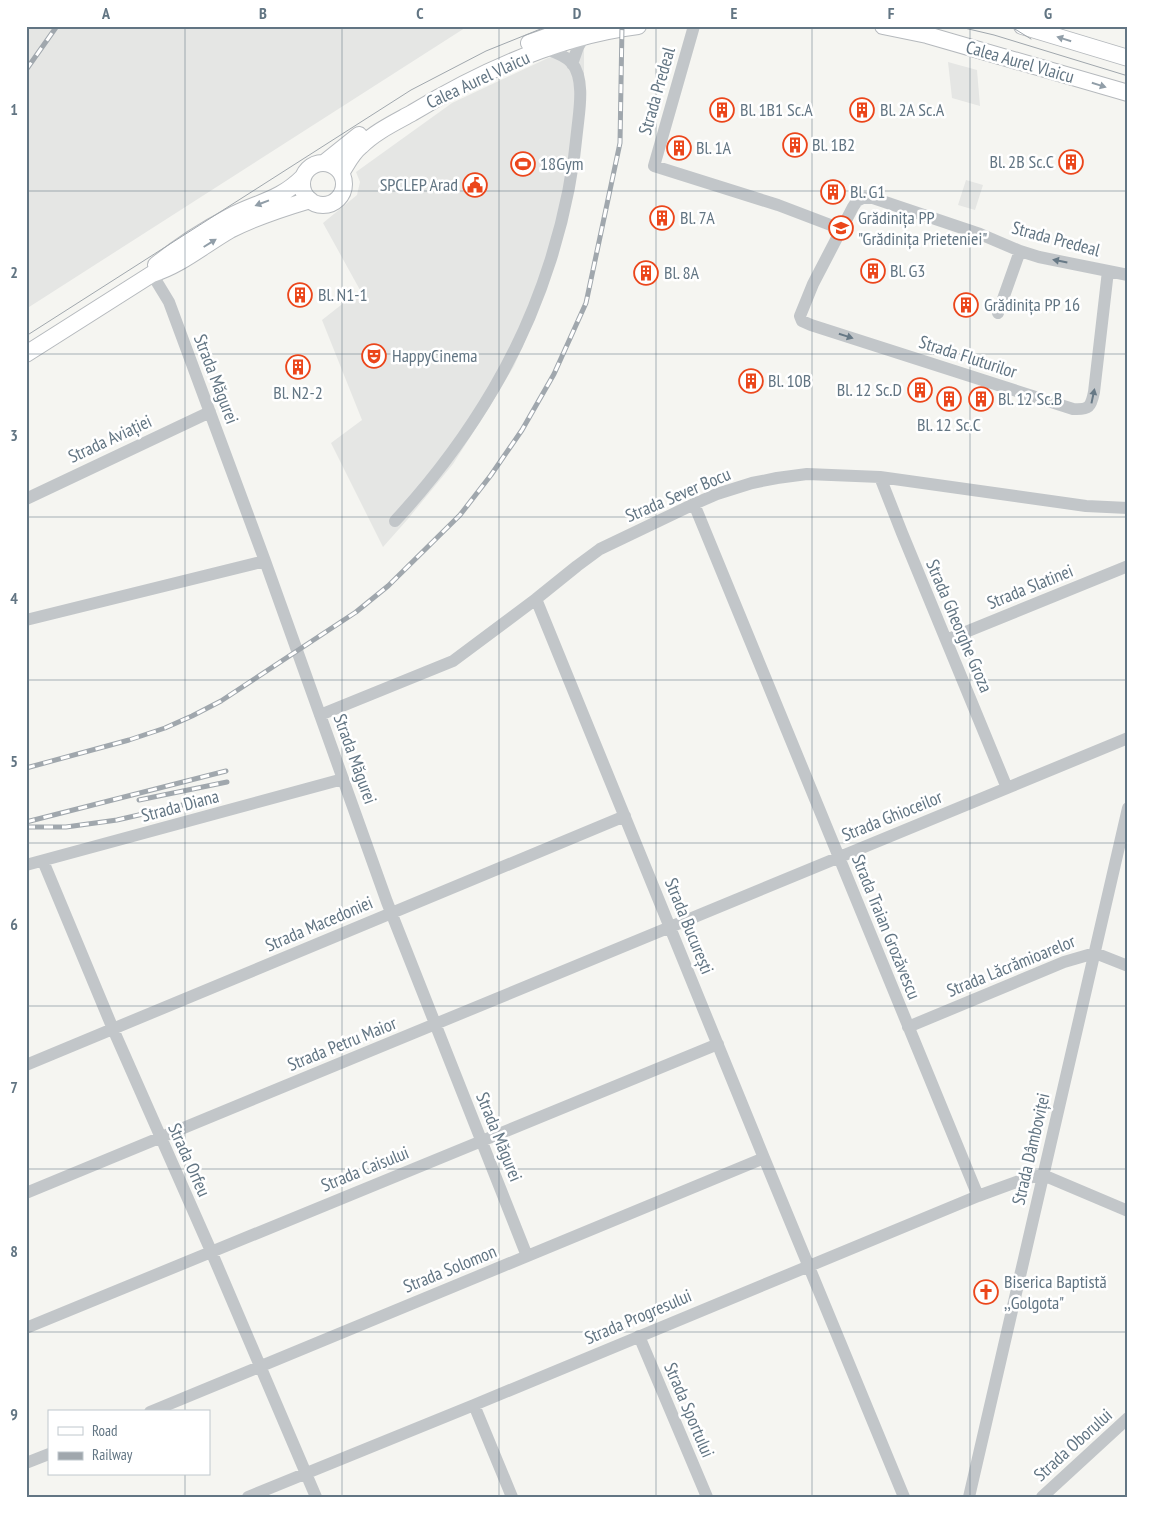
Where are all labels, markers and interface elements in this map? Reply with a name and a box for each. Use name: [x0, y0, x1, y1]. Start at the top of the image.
text: A: [101, 3, 111, 23]
text: B: [259, 3, 267, 23]
text: C: [416, 3, 424, 23]
text: D: [573, 3, 582, 23]
text: E: [731, 3, 738, 23]
text: F: [888, 3, 895, 23]
text: G: [1044, 3, 1052, 23]
street label: Calea Aurel Vlaicu: [963, 35, 1077, 88]
one-way arrow: [1057, 35, 1072, 43]
street label: Strada Predeal: [633, 44, 680, 137]
street label: Calea Aurel Vlaicu: [422, 46, 533, 114]
one-way arrow: [1091, 81, 1106, 89]
building icon: Bl. 1B1 Sc.A: [709, 97, 735, 123]
building icon: Bl. 2A Sc.A: [849, 97, 875, 123]
place label: Bl. 1B1 Sc.A: [740, 98, 813, 121]
place label: Bl. 2A Sc.A: [880, 98, 945, 121]
text: 1: [10, 99, 18, 119]
building icon: Bl. 1B2: [782, 132, 808, 158]
place label: Bl. 1B2: [812, 133, 855, 156]
building icon: Bl. 1A: [666, 135, 692, 161]
place label: Bl. 1A: [696, 136, 732, 159]
building icon: Bl. 2B Sc.C: [1058, 149, 1084, 175]
place label: Bl. 2B Sc.C: [990, 150, 1054, 173]
sports icon: 18Gym: [510, 151, 536, 177]
place label: 18Gym: [540, 152, 584, 175]
public building icon: SPCLEP Arad: [462, 172, 488, 198]
place label: SPCLEP Arad: [380, 173, 458, 196]
building icon: Bl. G1: [820, 179, 846, 205]
place label: Bl. G1: [850, 180, 885, 203]
one-way arrow: [255, 200, 270, 207]
building icon: Bl. 7A: [649, 205, 675, 231]
place label: Bl. 7A: [680, 206, 715, 229]
place label: Grădinița PP "Grădinița Prieteniei": [858, 206, 987, 250]
school or university icon: Grădinița PP "Grădinița Prieteniei": [828, 215, 854, 241]
street label: Strada Predeal: [1010, 216, 1103, 262]
one-way arrow: [203, 238, 216, 247]
one-way arrow: [1052, 257, 1068, 265]
building icon: Bl. G3: [860, 258, 886, 284]
place label: Bl. G3: [890, 259, 925, 282]
building icon: Bl. 8A: [633, 260, 659, 286]
place label: Bl. 8A: [664, 261, 700, 284]
text: 2: [10, 262, 18, 282]
building icon: Bl. N1-1: [287, 282, 313, 308]
place label: Bl. N1-1: [318, 283, 368, 306]
building icon: Grădinița PP 16: [953, 292, 979, 318]
place label: Grădinița PP 16: [984, 293, 1080, 316]
street label: Strada Fluturilor: [916, 330, 1020, 383]
street label: Strada Măgurei: [189, 331, 244, 427]
one-way arrow: [838, 333, 853, 340]
theatre icon: HappyCinema: [361, 343, 387, 369]
place label: HappyCinema: [392, 344, 478, 367]
building icon: Bl. N2-2: [285, 354, 311, 380]
building icon: Bl. 10B: [738, 368, 764, 394]
place label: Bl. 10B: [768, 369, 811, 392]
building icon: Bl. 12 Sc.D: [907, 377, 933, 403]
place label: Bl. 12 Sc.D: [837, 378, 902, 401]
place label: Bl. N2-2: [273, 381, 323, 404]
building icon: Bl. 12 Sc.C: [936, 386, 962, 412]
building icon: Bl. 12 Sc.B: [968, 386, 994, 412]
place label: Bl. 12 Sc.B: [998, 387, 1062, 410]
one-way arrow: [1089, 387, 1097, 403]
street label: Strada Aviației: [64, 409, 155, 468]
place label: Bl. 12 Sc.C: [917, 413, 981, 436]
text: 3: [10, 425, 18, 445]
street label: Strada Sever Bocu: [622, 462, 734, 527]
street label: Strada Gheorghe Groza: [921, 556, 998, 696]
street label: Strada Slatinei: [983, 559, 1076, 614]
text: 4: [10, 588, 18, 608]
street label: Strada Măgurei: [329, 711, 382, 807]
text: 5: [10, 751, 18, 771]
street label: Strada Diana: [139, 784, 221, 827]
street label: Strada Ghioceilor: [838, 785, 946, 846]
street label: Strada Traian Grozăvescu: [847, 851, 926, 1003]
street label: Strada București: [660, 874, 719, 977]
street label: Strada Macedoniei: [262, 891, 376, 956]
text: 6: [10, 914, 18, 934]
street label: Strada Lăcrămioarelor: [943, 929, 1079, 1002]
street label: Strada Petru Maior: [284, 1011, 400, 1076]
text: 7: [10, 1077, 18, 1097]
street label: Strada Măgurei: [471, 1089, 528, 1185]
street label: Strada Dâmboviței: [1006, 1091, 1055, 1207]
street label: Strada Orfeu: [163, 1119, 216, 1200]
street label: Strada Caisului: [318, 1141, 412, 1197]
street label: Strada Solomon: [400, 1239, 500, 1298]
text: 8: [10, 1241, 18, 1261]
place label: Biserica Baptistă ,,Golgota": [1004, 1270, 1107, 1314]
church icon: Biserica Baptistă ,,Golgota": [973, 1279, 999, 1305]
street label: Strada Progresului: [581, 1284, 695, 1349]
street label: Strada Sportului: [659, 1359, 720, 1461]
street label: Strada Oborului: [1029, 1403, 1117, 1486]
text: 9: [10, 1404, 18, 1424]
legend: [48, 1410, 210, 1476]
text: Road: [92, 1421, 118, 1440]
text: Railway: [92, 1445, 133, 1464]

